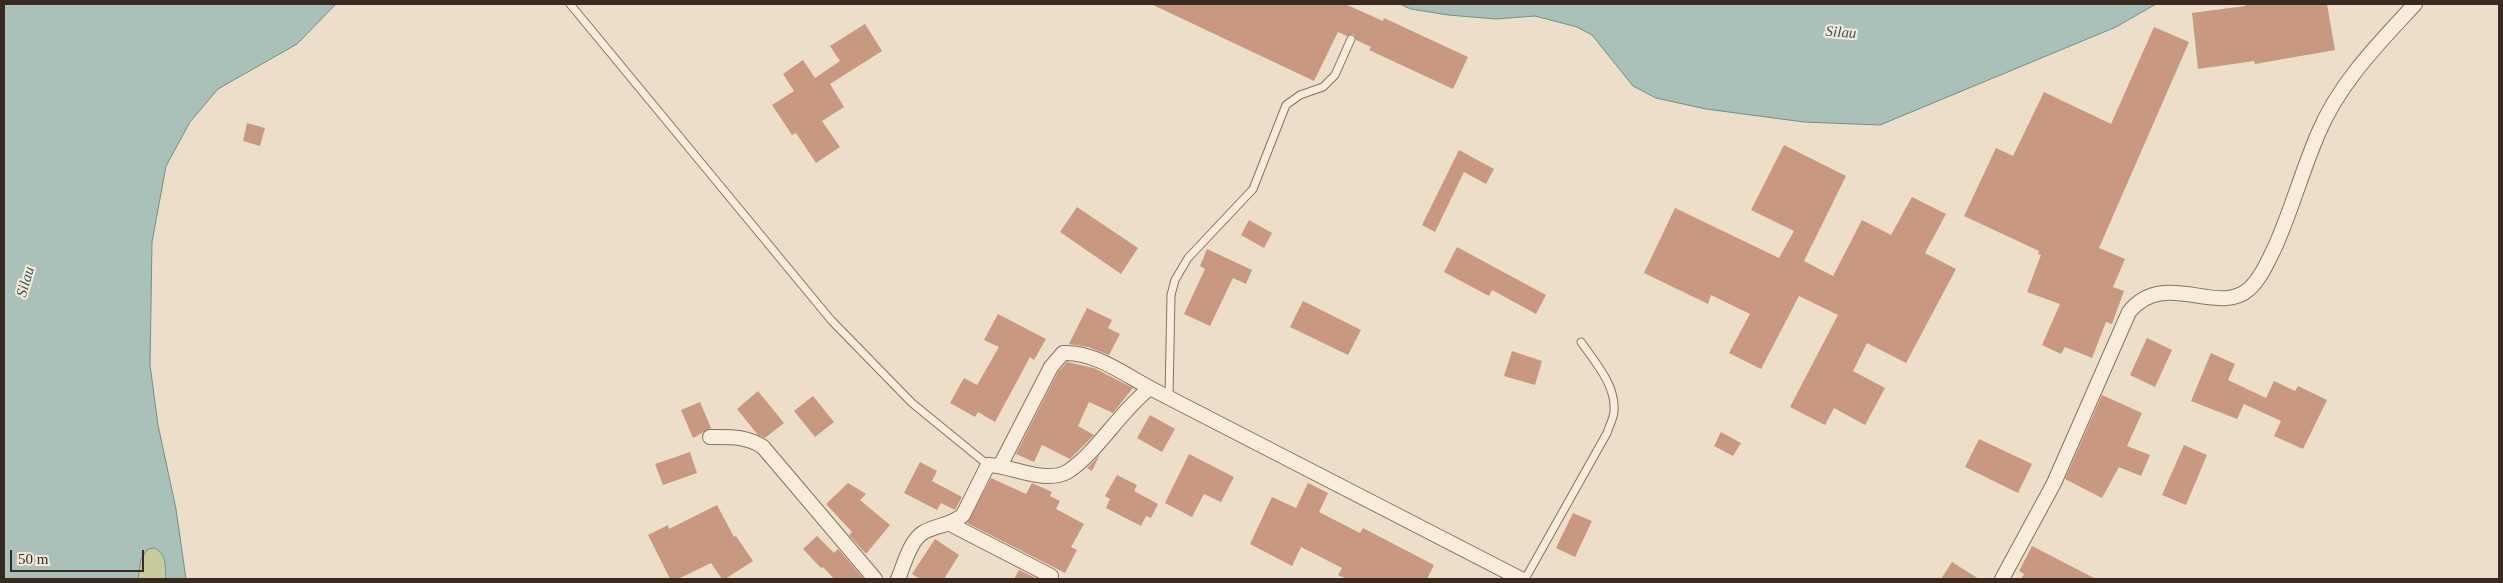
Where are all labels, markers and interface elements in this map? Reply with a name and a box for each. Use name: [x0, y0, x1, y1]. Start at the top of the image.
water label: Silau: [1825, 23, 1857, 43]
water label: Silau: [13, 265, 39, 299]
scale bar: [12, 540, 146, 572]
text: 50 m: [18, 551, 48, 567]

